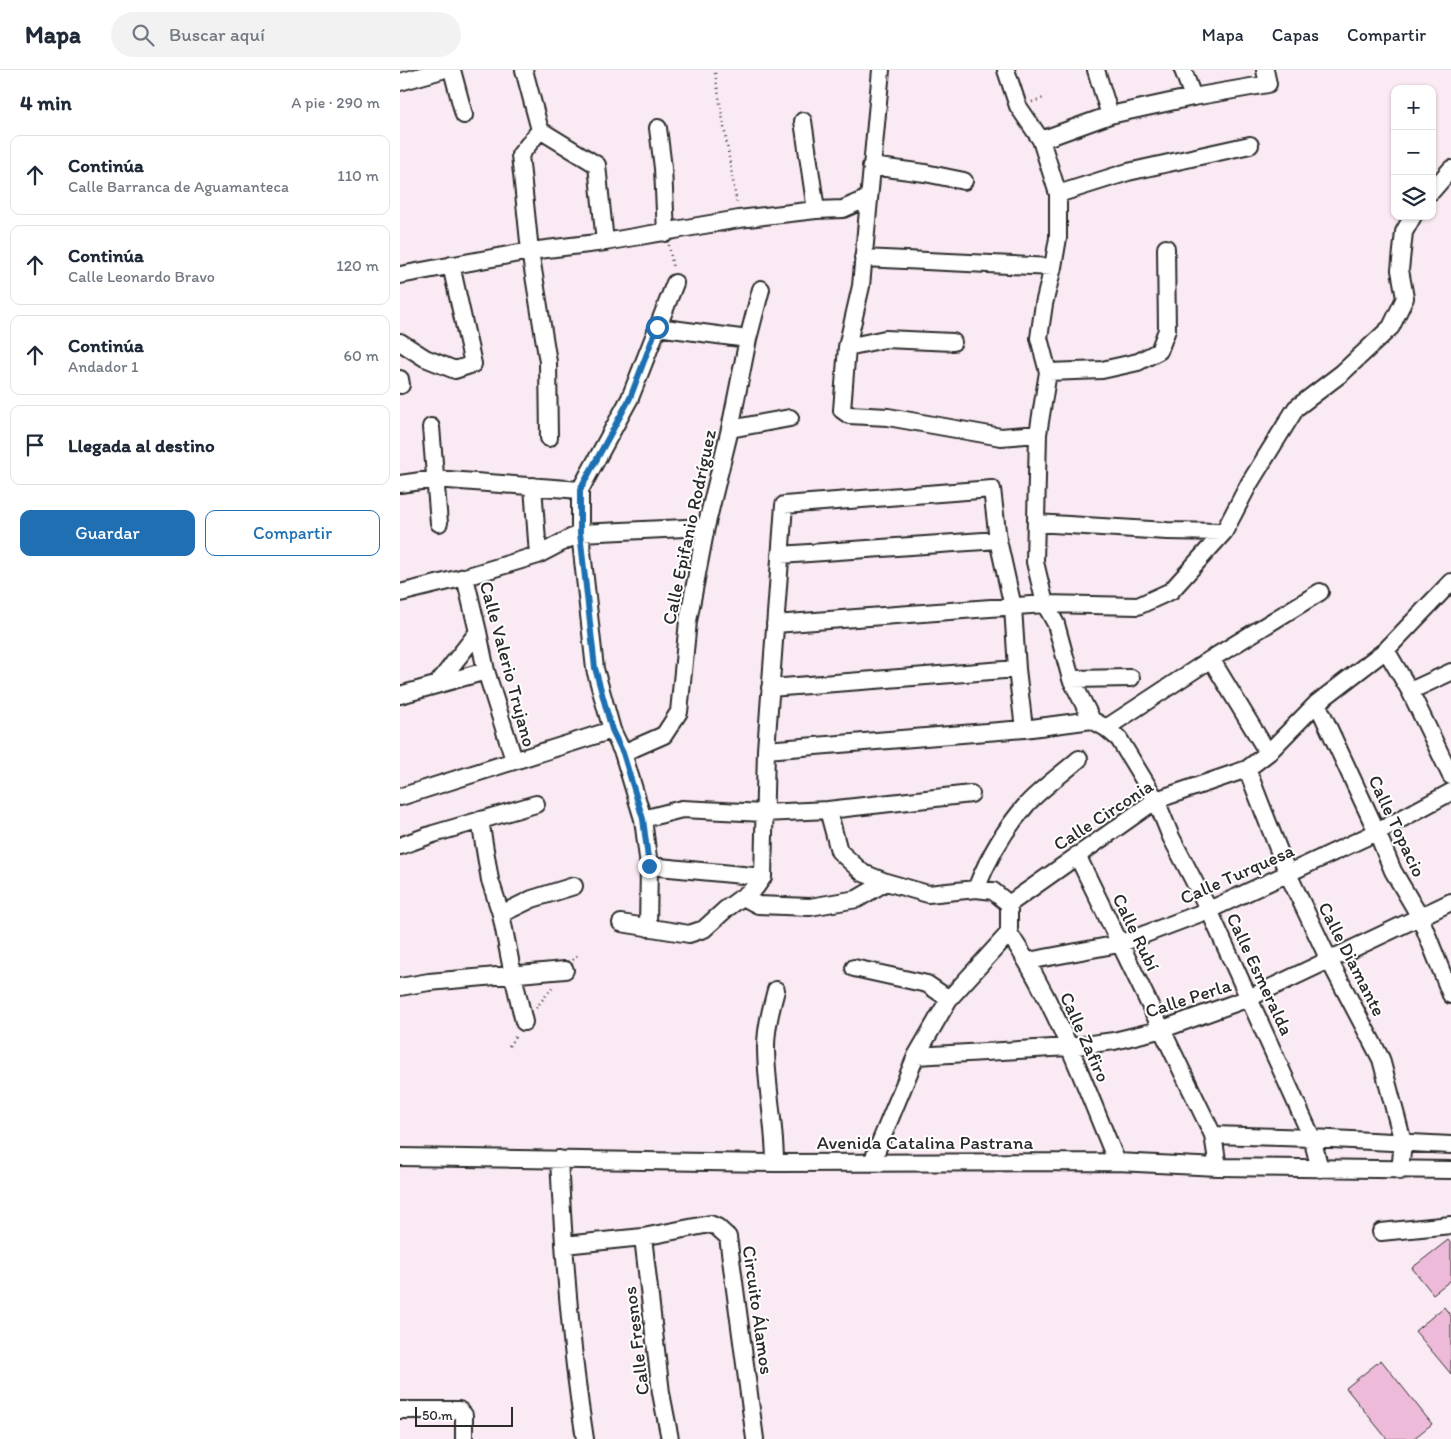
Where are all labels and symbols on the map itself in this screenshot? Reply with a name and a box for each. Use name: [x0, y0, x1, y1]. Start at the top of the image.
route start: [646, 316, 669, 339]
street label: Calle Epifanio Rodríguez: [657, 427, 721, 627]
street label: Calle Valerio Trujano: [475, 579, 541, 749]
street label: Calle Topacio: [1363, 771, 1431, 881]
street label: Calle Circonia: [1049, 774, 1157, 856]
street label: Calle Turquesa: [1176, 839, 1298, 909]
route end: [638, 855, 661, 878]
street label: Calle Rubí: [1107, 890, 1165, 975]
street label: Calle Diamante: [1313, 898, 1391, 1020]
street label: Calle Esmeralda: [1222, 909, 1298, 1039]
street label: Calle Perla: [1142, 973, 1234, 1023]
street label: Calle Zafiro: [1055, 988, 1115, 1086]
street label: Avenida Catalina Pastrana: [817, 1131, 1033, 1154]
street label: Circuito Álamos: [738, 1244, 778, 1376]
street label: Calle Fresnos: [618, 1285, 654, 1397]
scale bar: [415, 1404, 512, 1427]

